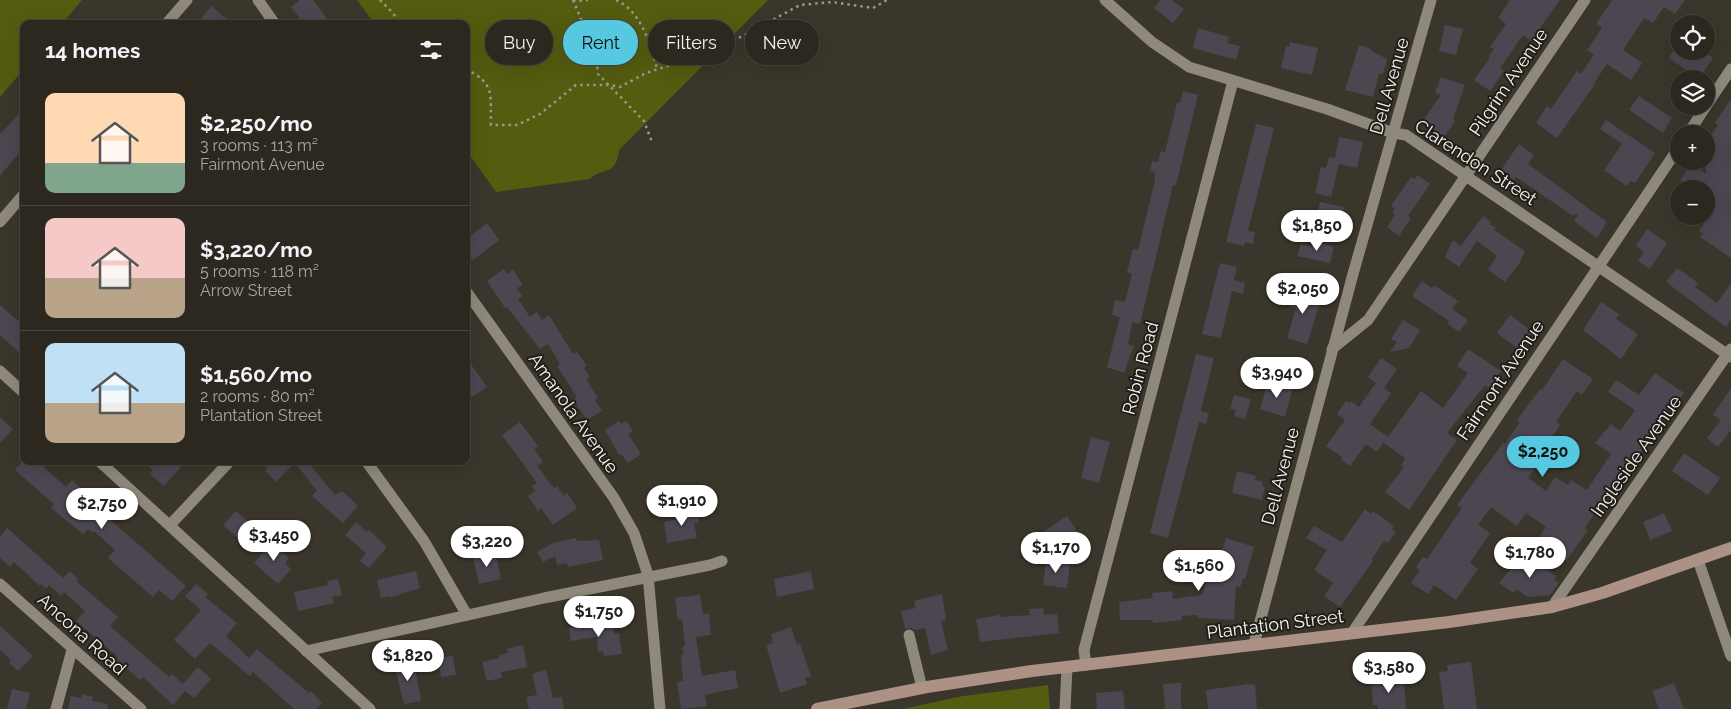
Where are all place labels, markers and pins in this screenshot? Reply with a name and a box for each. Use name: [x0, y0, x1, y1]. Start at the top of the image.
pin: $1,850: [1276, 210, 1358, 252]
pin: $2,050: [1262, 272, 1344, 315]
pin: $3,940: [1236, 356, 1318, 399]
pin: $2,250: [1502, 436, 1584, 478]
pin: $1,910: [641, 484, 723, 527]
pin: $2,750: [61, 488, 143, 530]
pin: $3,450: [233, 520, 315, 562]
pin: $3,220: [446, 526, 528, 568]
pin: $1,170: [1015, 532, 1097, 574]
pin: $1,780: [1489, 536, 1571, 579]
pin: $1,560: [1158, 550, 1240, 592]
pin: $1,750: [558, 596, 640, 638]
pin: $1,820: [367, 640, 449, 682]
pin: $3,580: [1348, 652, 1430, 694]

